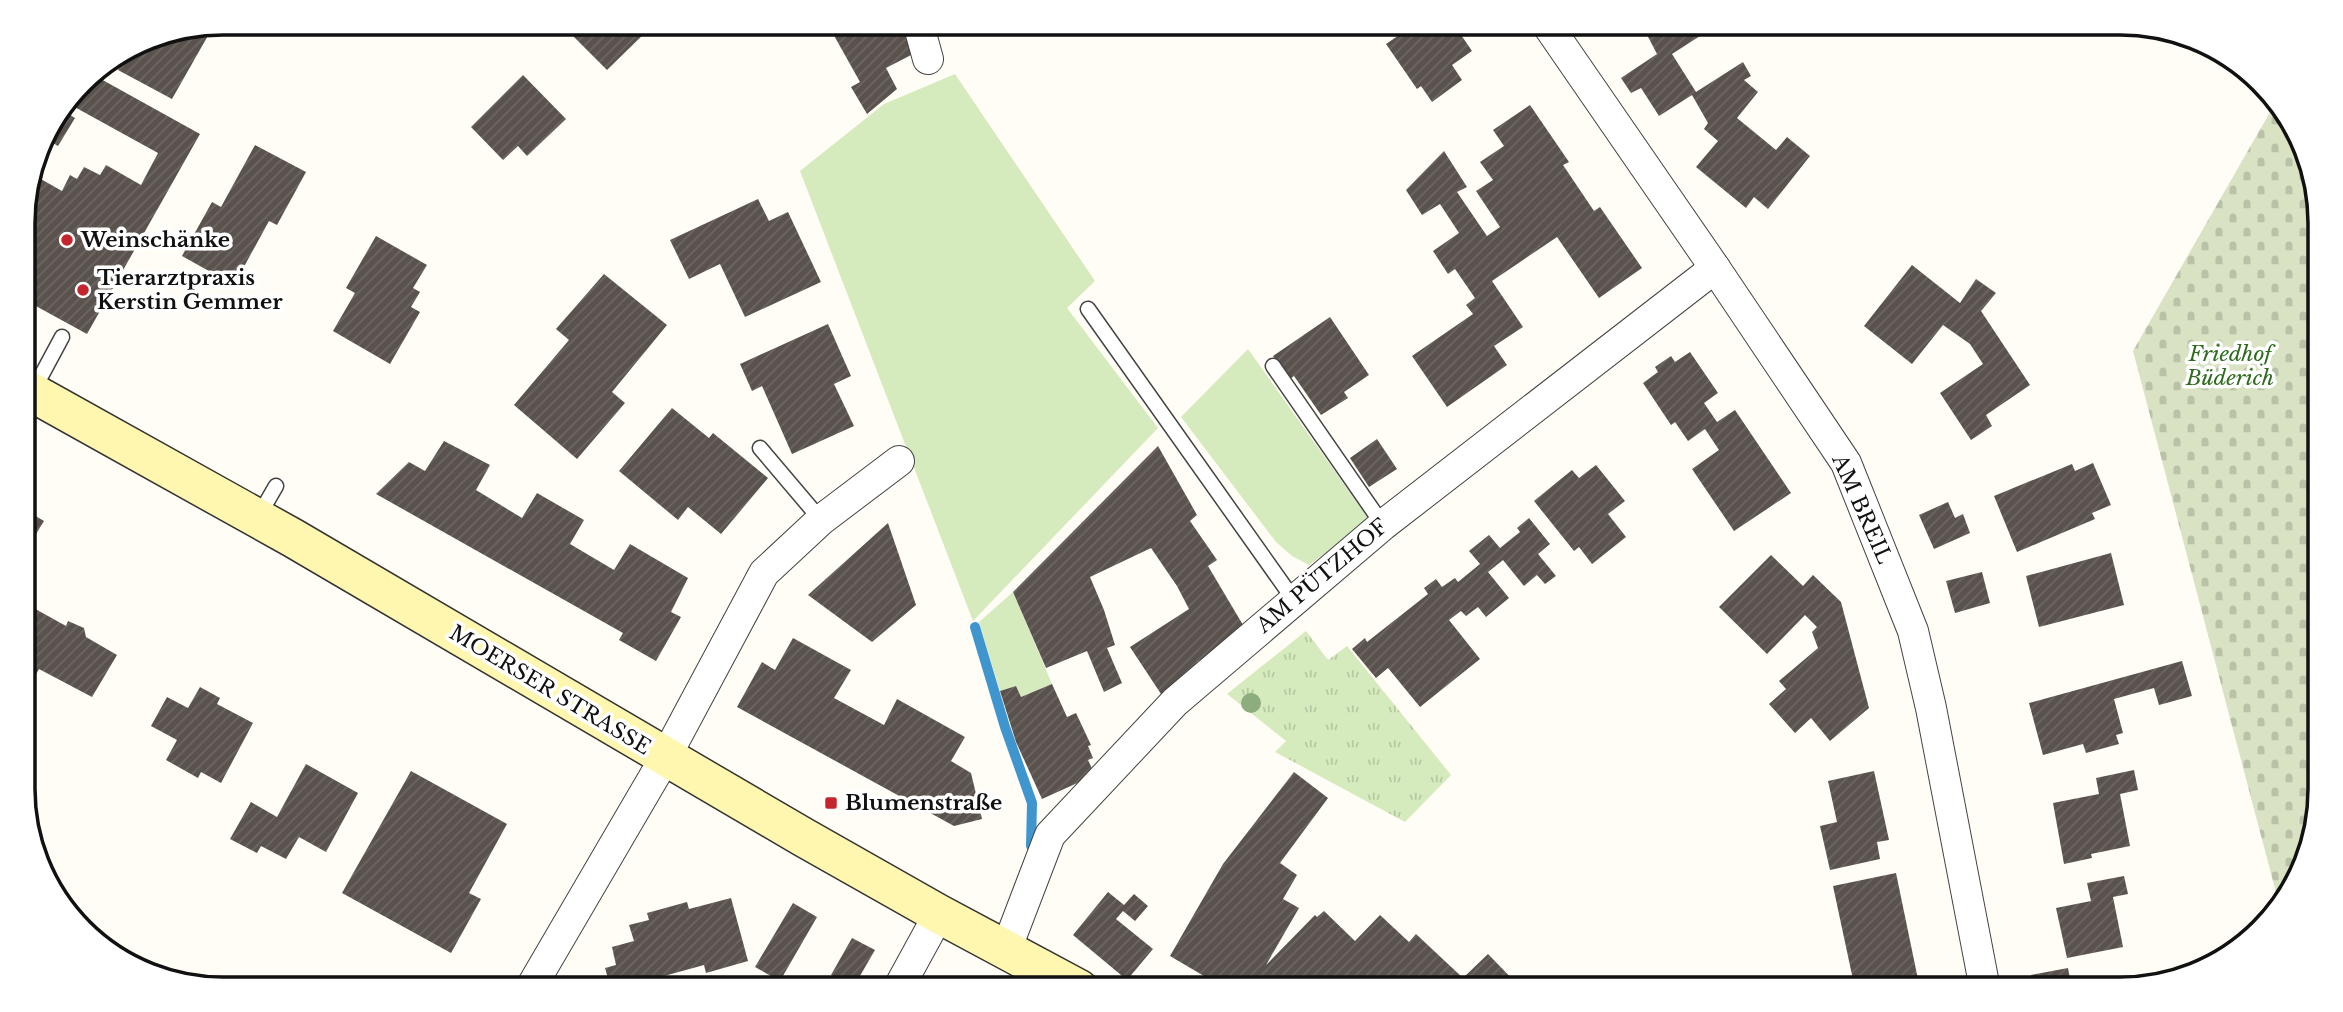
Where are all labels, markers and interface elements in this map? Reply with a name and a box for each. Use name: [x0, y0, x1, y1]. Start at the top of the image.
place label: Weinschänke: [80, 227, 230, 253]
marker: Weinschänke: [59, 232, 75, 248]
place label: Tierarztpraxis Kerstin Gemmer: [97, 265, 283, 315]
marker: Tierarztpraxis Kerstin Gemmer: [75, 282, 91, 298]
park label: Friedhof Büderich: [2185, 341, 2276, 391]
street label: AM BREIL: [1826, 449, 1898, 568]
street label: AM PÜTZHOF: [1250, 514, 1393, 639]
street label: MOERSER STRASSE: [445, 620, 655, 760]
place label: Blumenstraße: [845, 790, 1002, 816]
marker: Blumenstraße: [823, 795, 839, 811]

